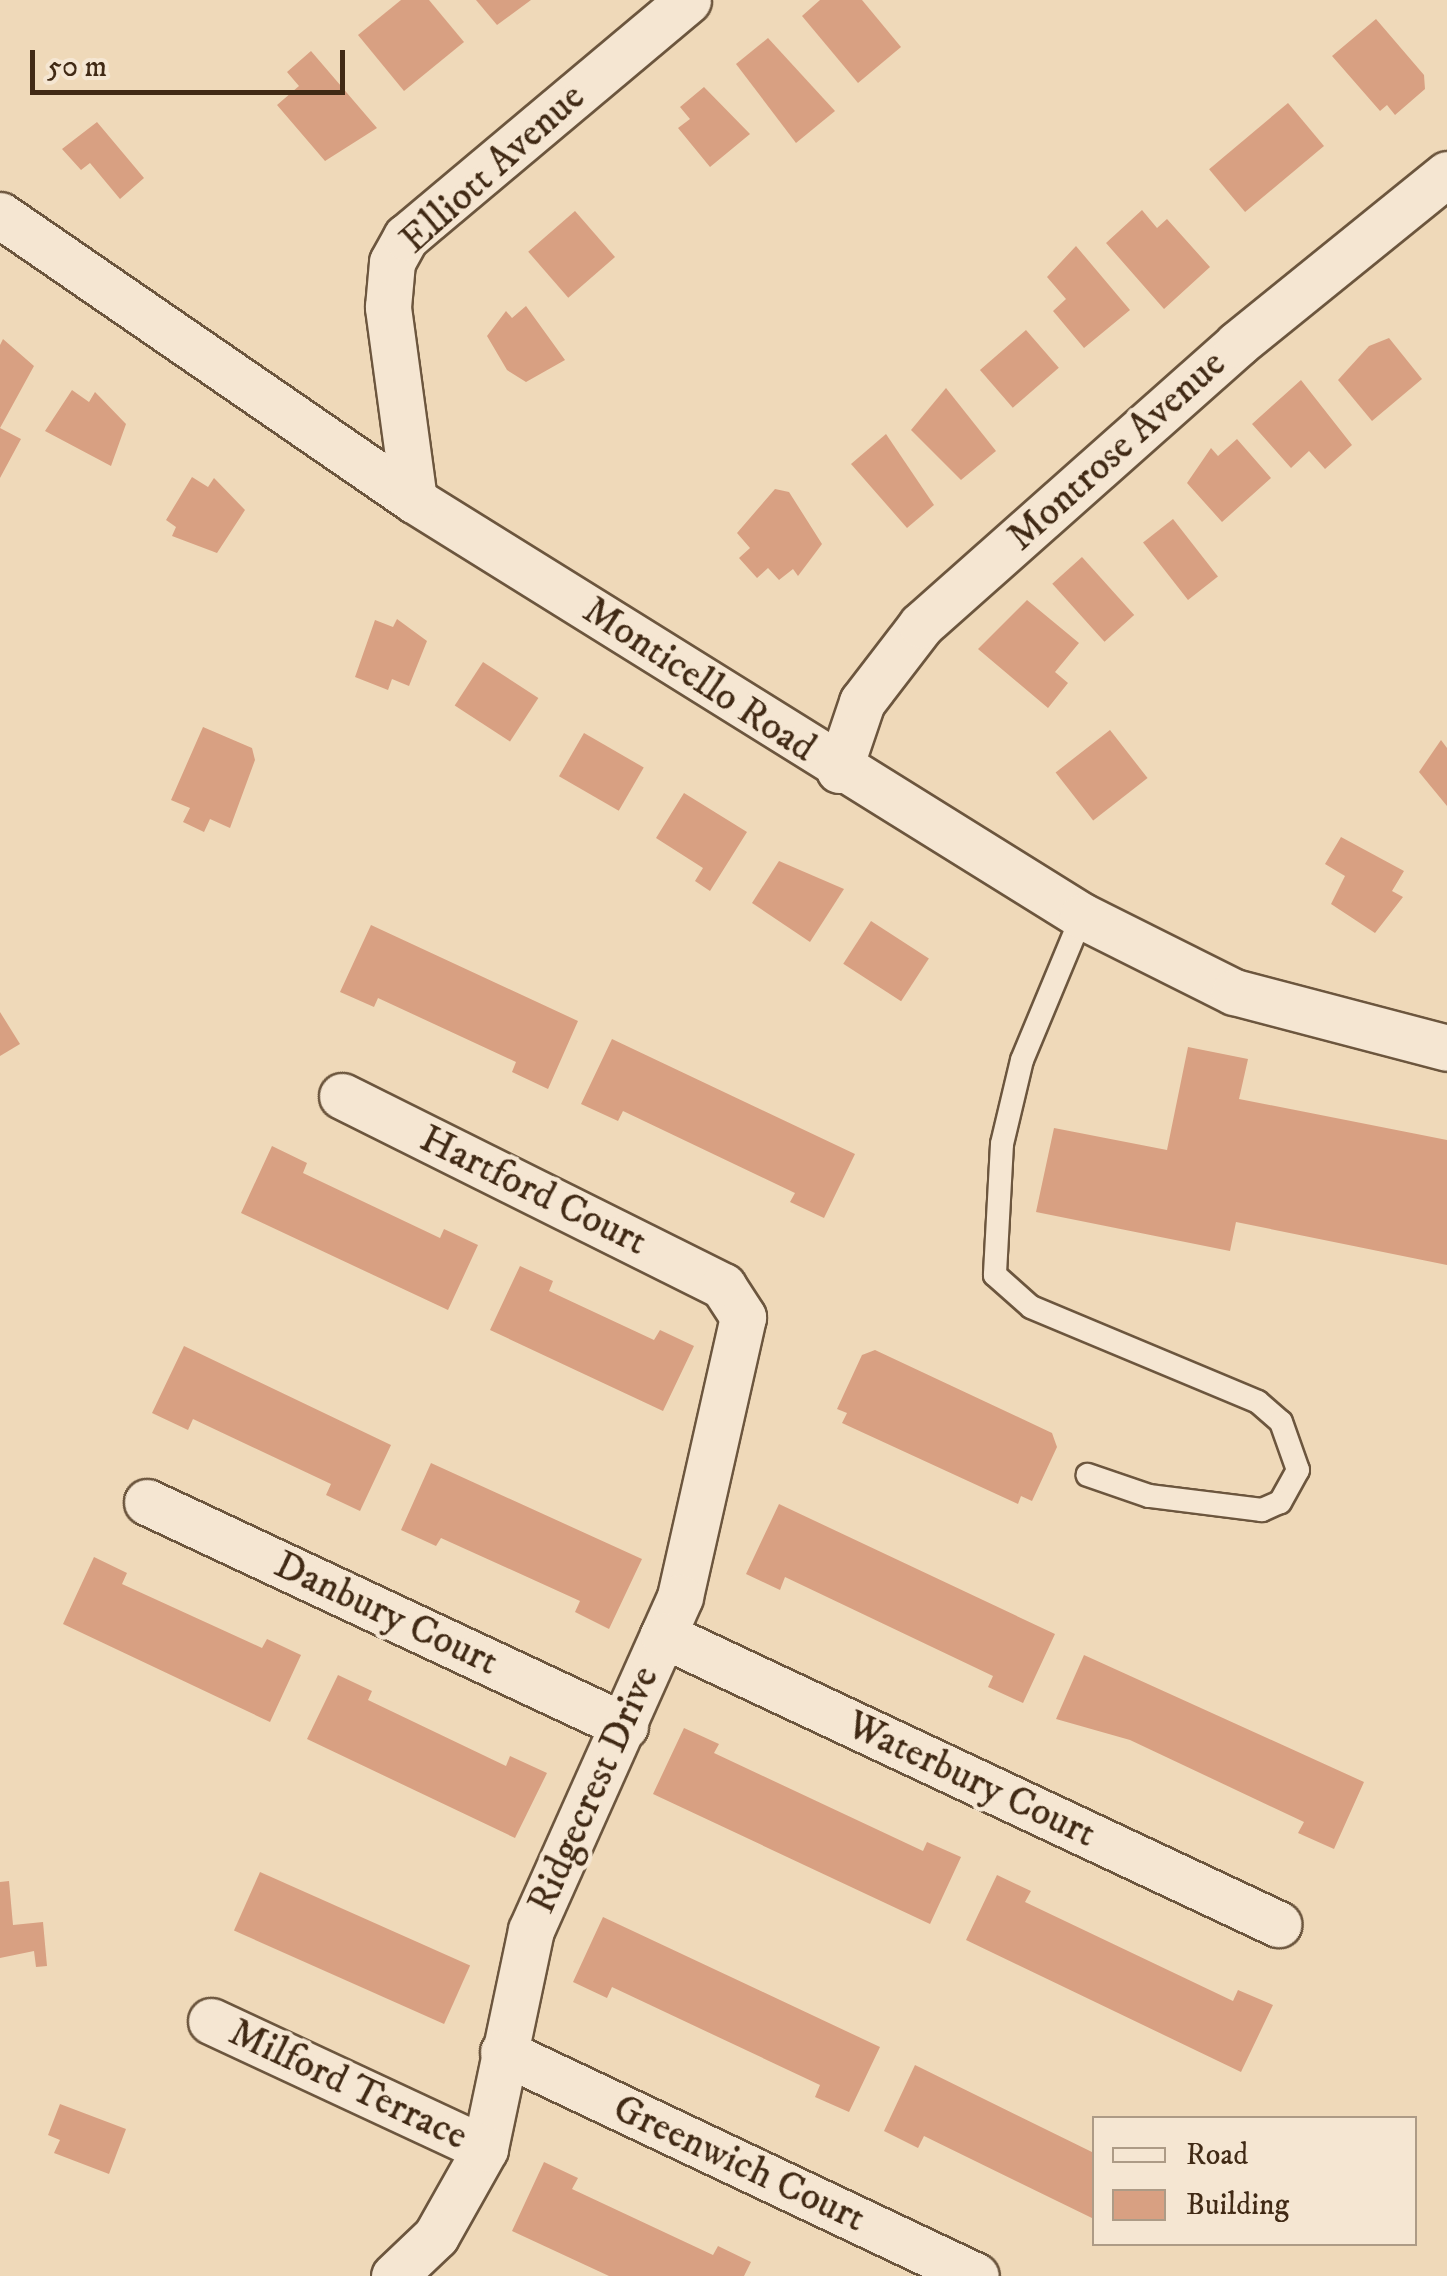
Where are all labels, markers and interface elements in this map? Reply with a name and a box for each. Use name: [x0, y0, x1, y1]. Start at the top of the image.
scale bar: [35, 30, 350, 92]
text: 50 m: [47, 49, 107, 86]
street label: Elliott Avenue: [391, 74, 595, 264]
street label: Montrose Avenue: [998, 340, 1236, 562]
street label: Monticello Road: [574, 587, 824, 773]
street label: Hartford Court: [412, 1115, 654, 1267]
street label: Danbury Court: [267, 1541, 505, 1687]
street label: Ridgecrest Drive: [518, 1659, 670, 1921]
street label: Waterbury Court: [839, 1701, 1103, 1859]
street label: Milford Terrace: [221, 2009, 475, 2161]
street label: Greenwich Court: [605, 2085, 873, 2243]
legend: [1092, 2116, 1417, 2246]
text: Road: [1186, 2137, 1248, 2174]
text: Building: [1186, 2187, 1289, 2224]

